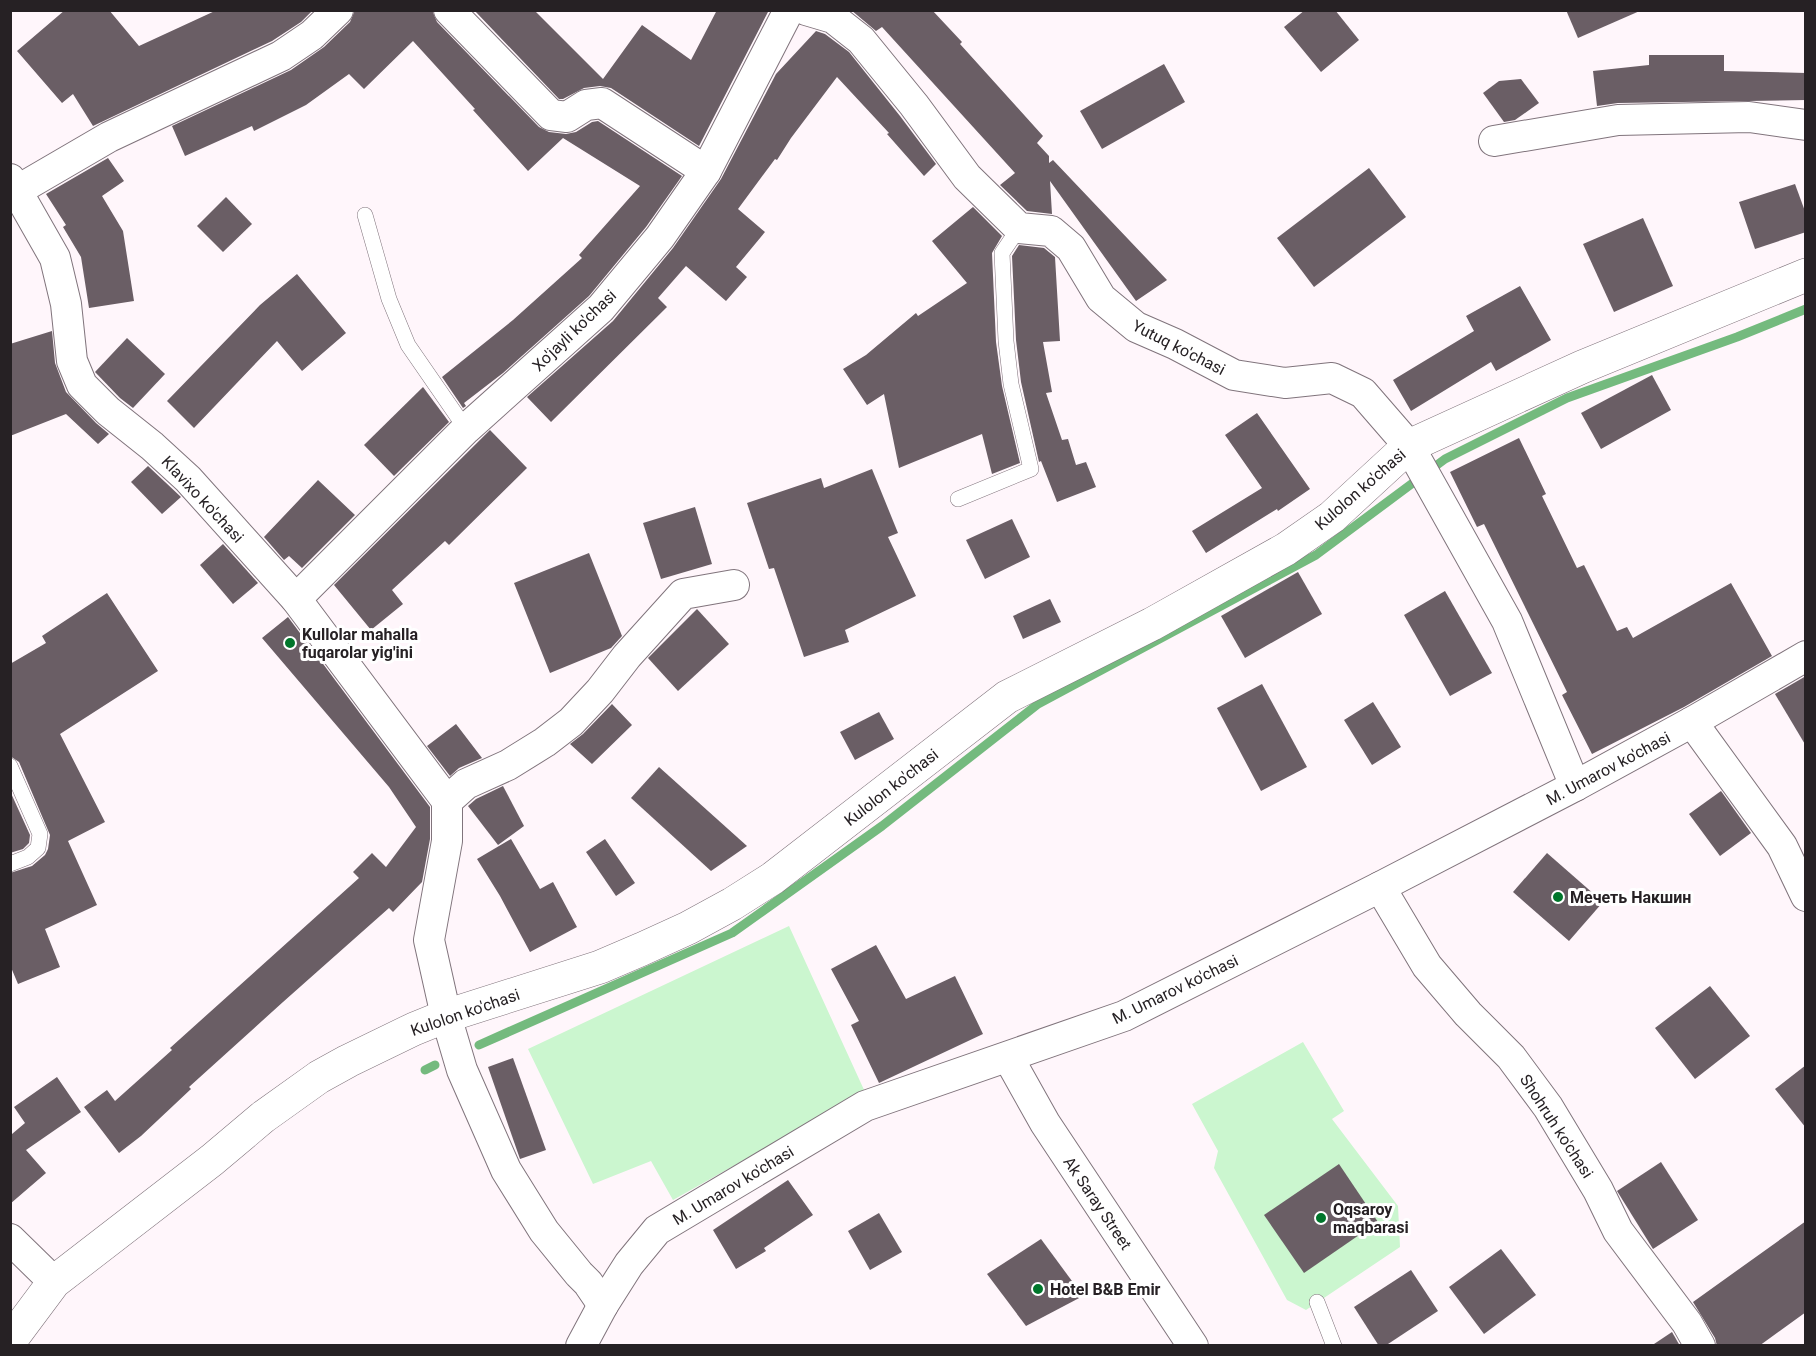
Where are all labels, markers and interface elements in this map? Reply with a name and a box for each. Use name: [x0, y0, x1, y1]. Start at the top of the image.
street label: Xo'jayli ko'chasi: [529, 286, 620, 375]
street label: Yutuq ko'chasi: [1129, 316, 1228, 379]
street label: Kulolon ko'chasi: [1311, 445, 1410, 534]
street label: Klavixo ko'chasi: [158, 452, 248, 547]
place label: Kullolar mahalla fuqarolar yig'ini: [302, 625, 419, 662]
marker: Kullolar mahalla fuqarolar yig'ini: [283, 636, 297, 650]
street label: M. Umarov ko'chasi: [1543, 728, 1674, 809]
street label: Kulolon ko'chasi: [841, 745, 942, 830]
place label: Мечеть Накшин: [1570, 888, 1691, 907]
marker: Мечеть Накшин: [1551, 890, 1565, 904]
street label: M. Umarov ko'chasi: [1109, 951, 1241, 1028]
street label: Kulolon ko'chasi: [408, 985, 522, 1040]
street label: Shohruh ko'chasi: [1516, 1071, 1597, 1182]
street label: M. Umarov ko'chasi: [669, 1142, 797, 1229]
street label: Ak Saray Street: [1059, 1153, 1136, 1253]
place label: Oqsaroy maqbarasi: [1333, 1200, 1409, 1237]
marker: Oqsaroy maqbarasi: [1314, 1211, 1328, 1225]
place label: Hotel B&B Emir: [1050, 1280, 1161, 1299]
marker: Hotel B&B Emir: [1031, 1282, 1045, 1296]

